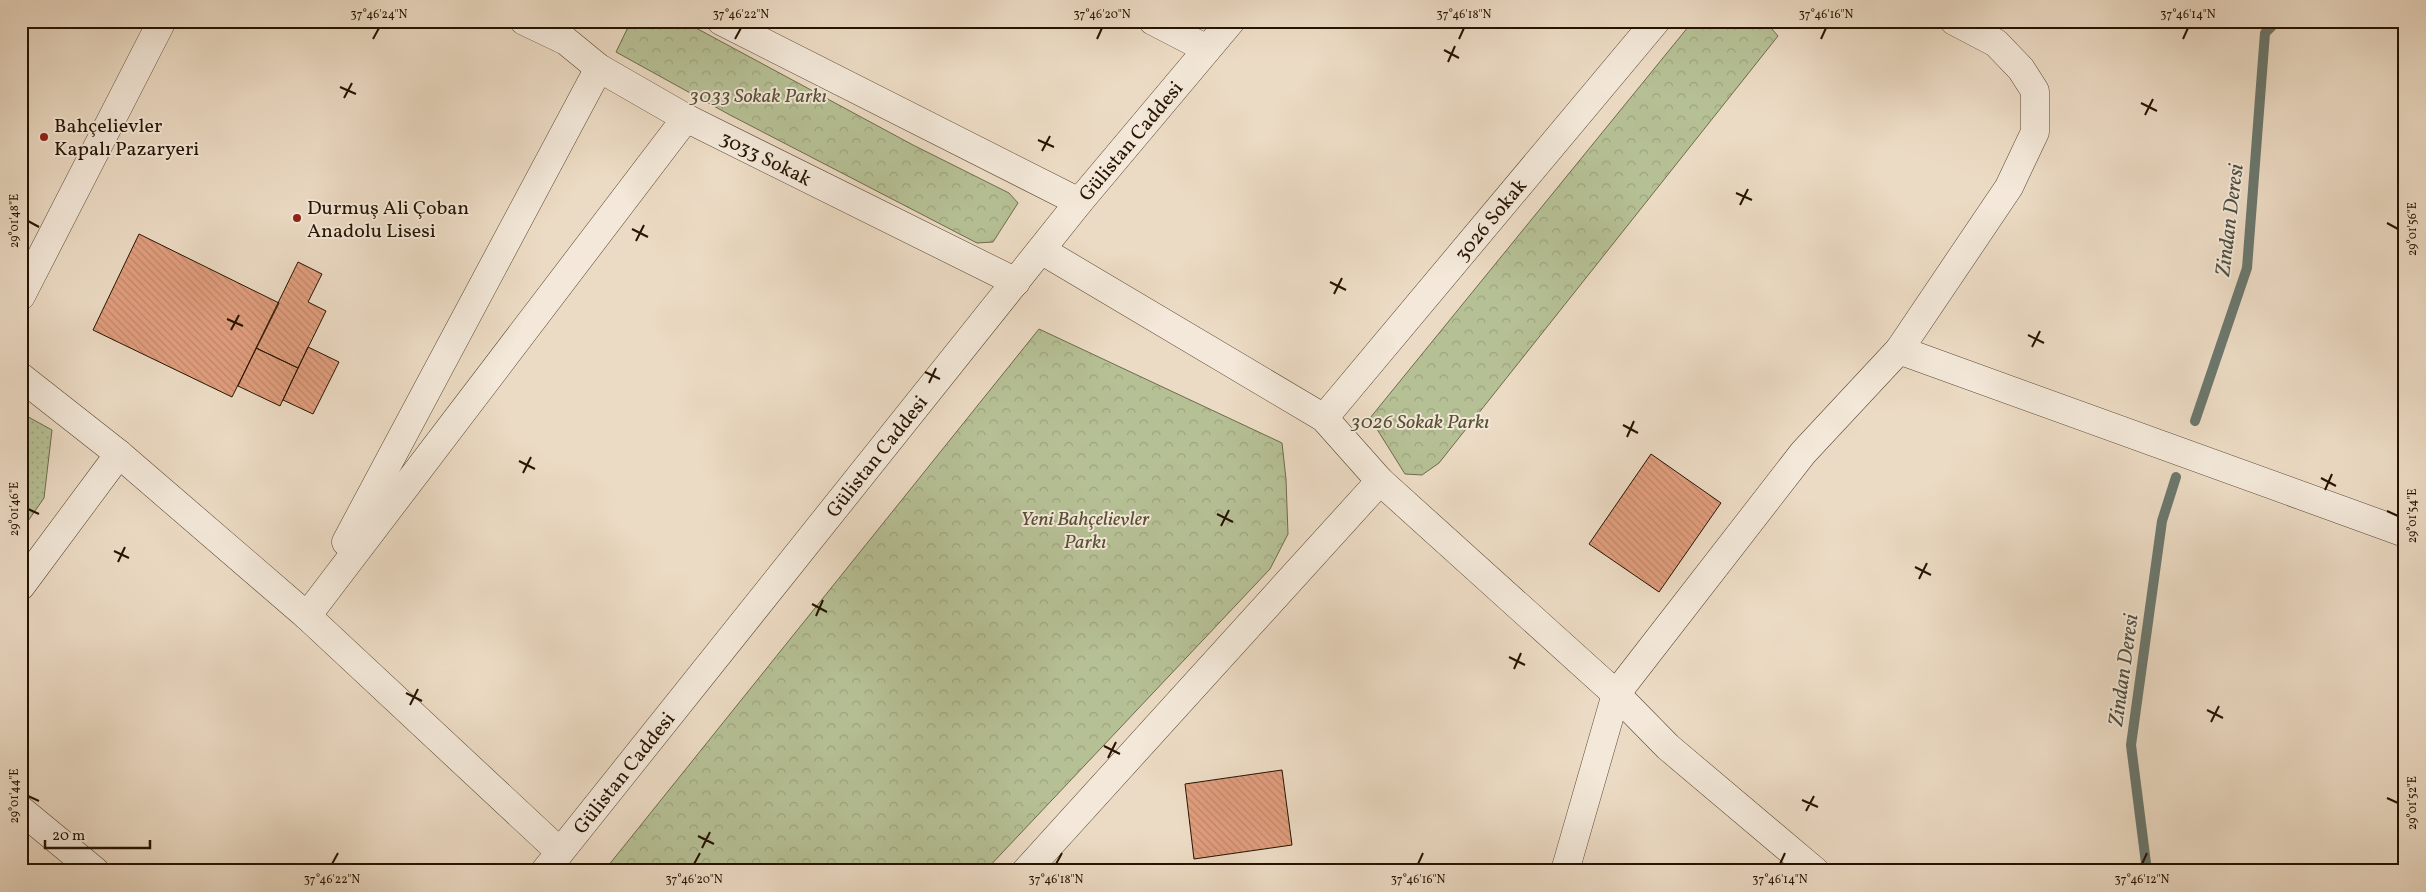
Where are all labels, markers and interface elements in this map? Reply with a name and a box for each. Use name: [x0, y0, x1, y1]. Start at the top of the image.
text: 37°46'24"N: [351, 7, 407, 23]
text: 37°46'22"N: [713, 7, 769, 23]
text: 37°46'20"N: [1073, 7, 1131, 23]
text: 37°46'18"N: [1437, 7, 1491, 23]
text: 37°46'16"N: [1799, 7, 1853, 23]
text: 37°46'14"N: [2160, 7, 2216, 23]
street label: Gülistan Caddesi: [1073, 76, 1191, 208]
park label: 3033 Sokak Parkı: [688, 83, 827, 111]
place label: Bahçelievler Kapalı Pazaryeri: [54, 113, 199, 164]
street label: 3033 Sokak: [715, 125, 816, 194]
marker: Bahçelievler Kapalı Pazaryeri: [38, 131, 50, 143]
water label: Zindan Deresi: [2209, 162, 2252, 279]
street label: 3026 Sokak: [1449, 173, 1535, 268]
text: 29°01'48"E: [7, 194, 23, 248]
place label: Durmuş Ali Çoban Anadolu Lisesi: [307, 195, 469, 246]
text: 29°01'56"E: [2405, 202, 2421, 256]
marker: Durmuş Ali Çoban Anadolu Lisesi: [291, 212, 303, 224]
street label: Gülistan Caddesi: [820, 390, 935, 524]
park label: 3026 Sokak Parkı: [1350, 409, 1489, 437]
text: 29°01'46"E: [7, 482, 23, 536]
text: 29°01'54"E: [2405, 489, 2421, 543]
park label: Yeni Bahçelievler Parkı: [1021, 506, 1150, 557]
water label: Zindan Deresi: [2102, 612, 2147, 729]
street label: Gülistan Caddesi: [568, 707, 683, 841]
text: 29°01'44"E: [7, 768, 23, 824]
text: 29°01'52"E: [2405, 776, 2421, 830]
scale bar: [45, 817, 150, 849]
text: 20 m: [52, 826, 85, 847]
text: 37°46'22"N: [304, 872, 360, 888]
text: 37°46'20"N: [665, 872, 723, 888]
text: 37°46'18"N: [1029, 872, 1083, 888]
text: 37°46'16"N: [1391, 872, 1445, 888]
text: 37°46'14"N: [1752, 872, 1808, 888]
text: 37°46'12"N: [2115, 872, 2170, 888]

